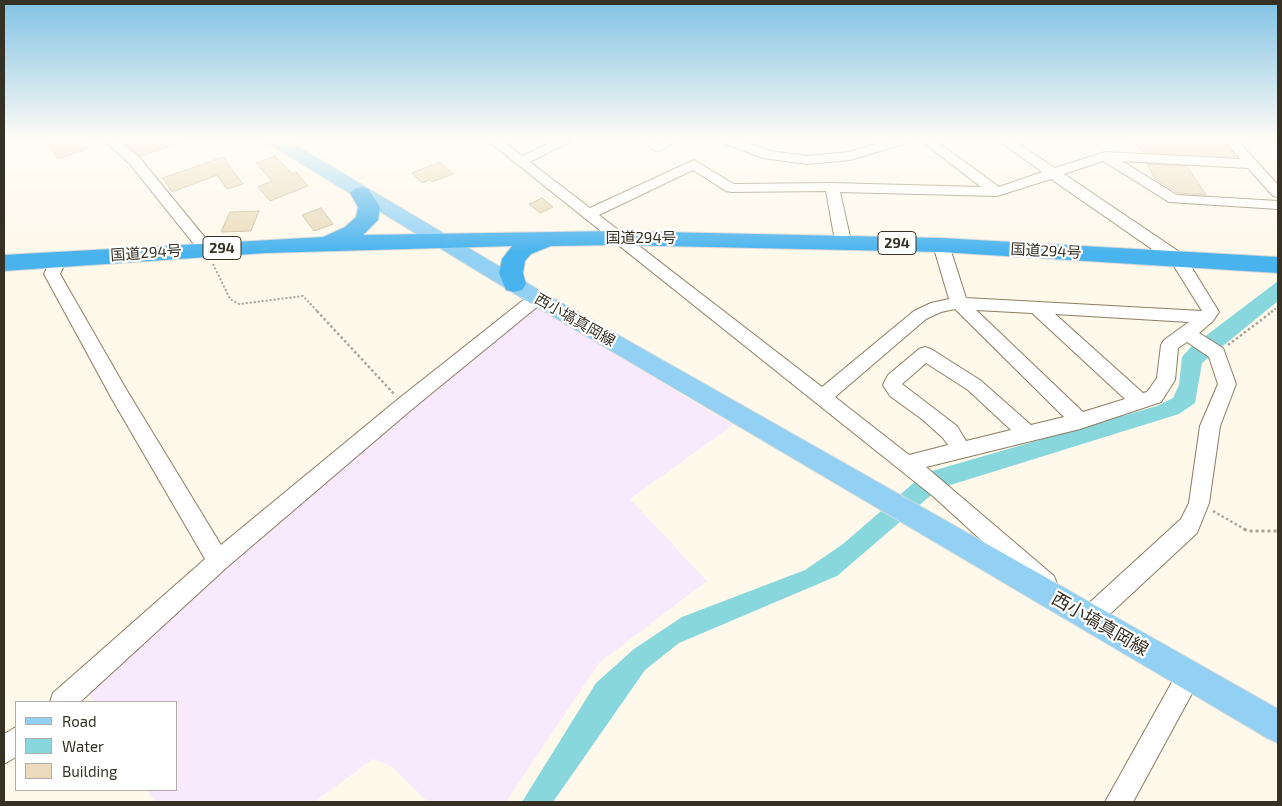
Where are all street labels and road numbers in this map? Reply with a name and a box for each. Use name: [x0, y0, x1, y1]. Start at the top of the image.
street label: 国道294号: [605, 229, 677, 247]
road number: 294: [878, 232, 916, 254]
road number: 294: [203, 237, 241, 260]
street label: 国道294号: [1010, 240, 1082, 262]
street label: 国道294号: [110, 242, 182, 264]
street label: 西小塙真岡線: [532, 290, 618, 350]
street label: 西小塙真岡線: [1048, 588, 1152, 660]

